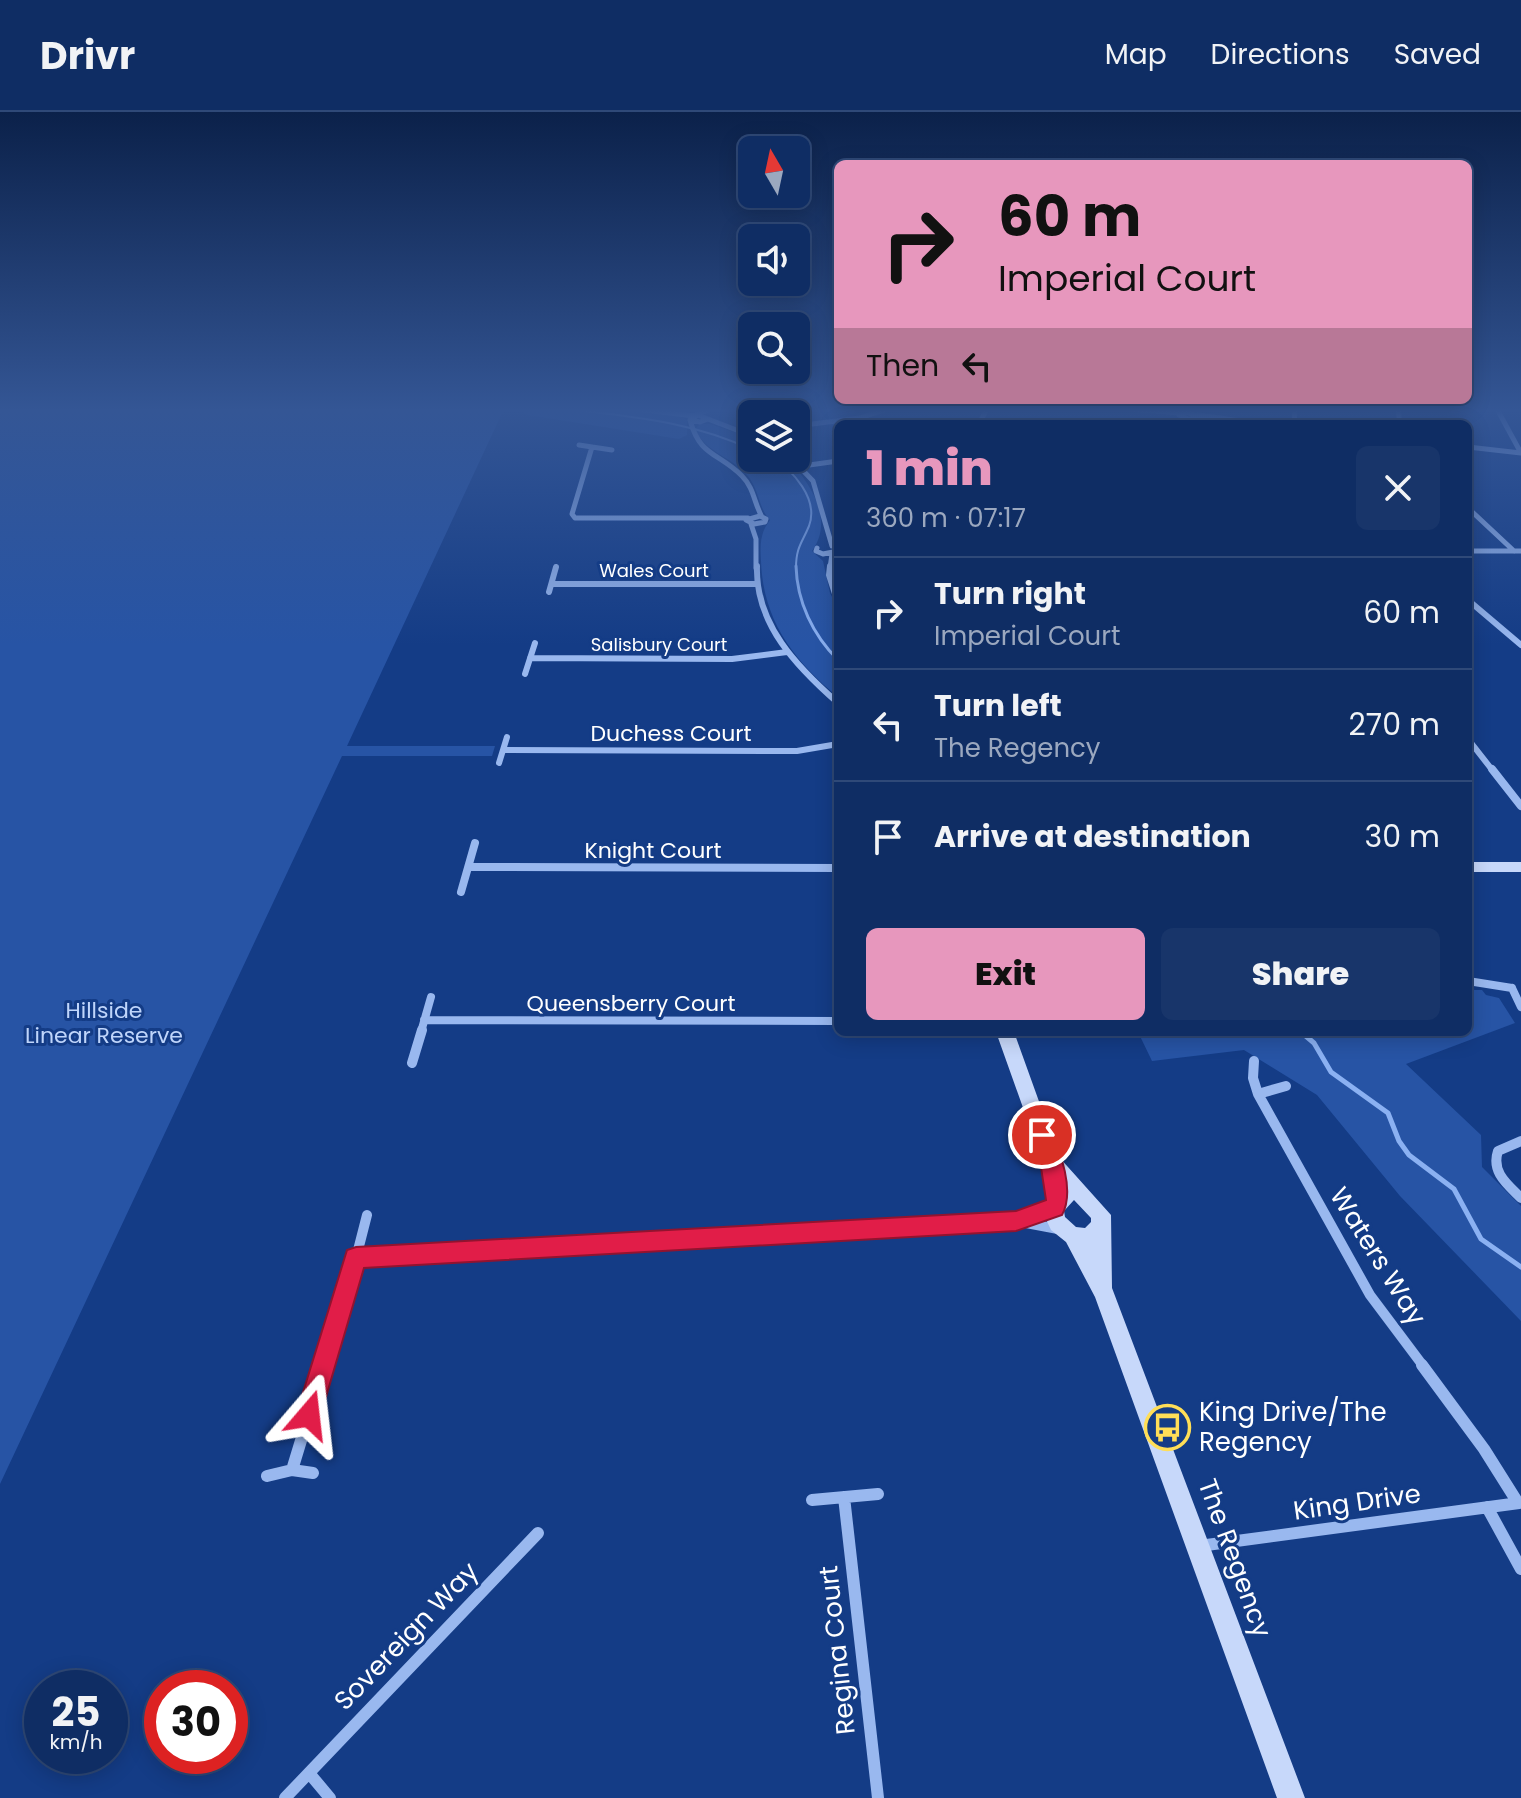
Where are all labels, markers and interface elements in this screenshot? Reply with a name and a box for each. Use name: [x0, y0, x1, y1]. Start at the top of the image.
text: Drivr: [40, 29, 135, 82]
text: Map: [1105, 35, 1167, 74]
text: Directions: [1211, 35, 1350, 74]
text: Saved: [1394, 35, 1481, 74]
north arrow: [738, 136, 810, 208]
map controls: [738, 136, 810, 472]
text: 60 m: [998, 177, 1141, 256]
icon: right: [866, 192, 970, 296]
button: sound: [738, 224, 810, 296]
text: Imperial Court: [998, 253, 1256, 304]
button: search: [738, 312, 810, 384]
text: Then: [866, 344, 939, 387]
icon: left: [955, 344, 999, 388]
button: layers: [738, 400, 810, 472]
text: 1 min: [866, 435, 993, 502]
button: close: [1356, 446, 1440, 530]
text: 360 m · 07:17: [866, 500, 1026, 536]
street label: Wales Court: [599, 558, 709, 583]
text: Turn right: [934, 572, 1086, 615]
icon: right: [866, 591, 910, 635]
text: 60 m: [1363, 591, 1440, 634]
text: Imperial Court: [934, 618, 1120, 654]
street label: Salisbury Court: [591, 632, 727, 657]
text: Turn left: [934, 684, 1062, 727]
icon: left: [866, 703, 910, 747]
text: 270 m: [1349, 703, 1440, 746]
street label: Duchess Court: [591, 718, 751, 749]
text: The Regency: [934, 730, 1100, 766]
icon: arrive: [866, 815, 910, 859]
text: Arrive at destination: [934, 815, 1251, 858]
text: 30 m: [1365, 815, 1440, 858]
street label: Knight Court: [585, 835, 721, 866]
button: Exit: [866, 928, 1145, 1020]
button: Share: [1161, 928, 1440, 1020]
street label: Queensberry Court: [527, 988, 735, 1019]
park label: Hillside Linear Reserve: [25, 995, 183, 1051]
pin: [1008, 1101, 1076, 1169]
icon: arrive: [1020, 1113, 1064, 1157]
street label: Waters Way: [1321, 1180, 1435, 1332]
position arrow: [267, 1373, 351, 1457]
place label: King Drive/The Regency: [1199, 1394, 1387, 1460]
bus stop icon: King Drive/The Regency: [1144, 1403, 1192, 1451]
street label: The Regency: [1190, 1474, 1281, 1643]
street label: King Drive: [1291, 1475, 1423, 1529]
street label: Sovereign Way: [326, 1554, 486, 1718]
street label: Regina Court: [810, 1564, 864, 1736]
speed limit sign: 30: [144, 1670, 248, 1774]
text: 25: [52, 1684, 100, 1740]
text: km/h: [49, 1728, 103, 1756]

